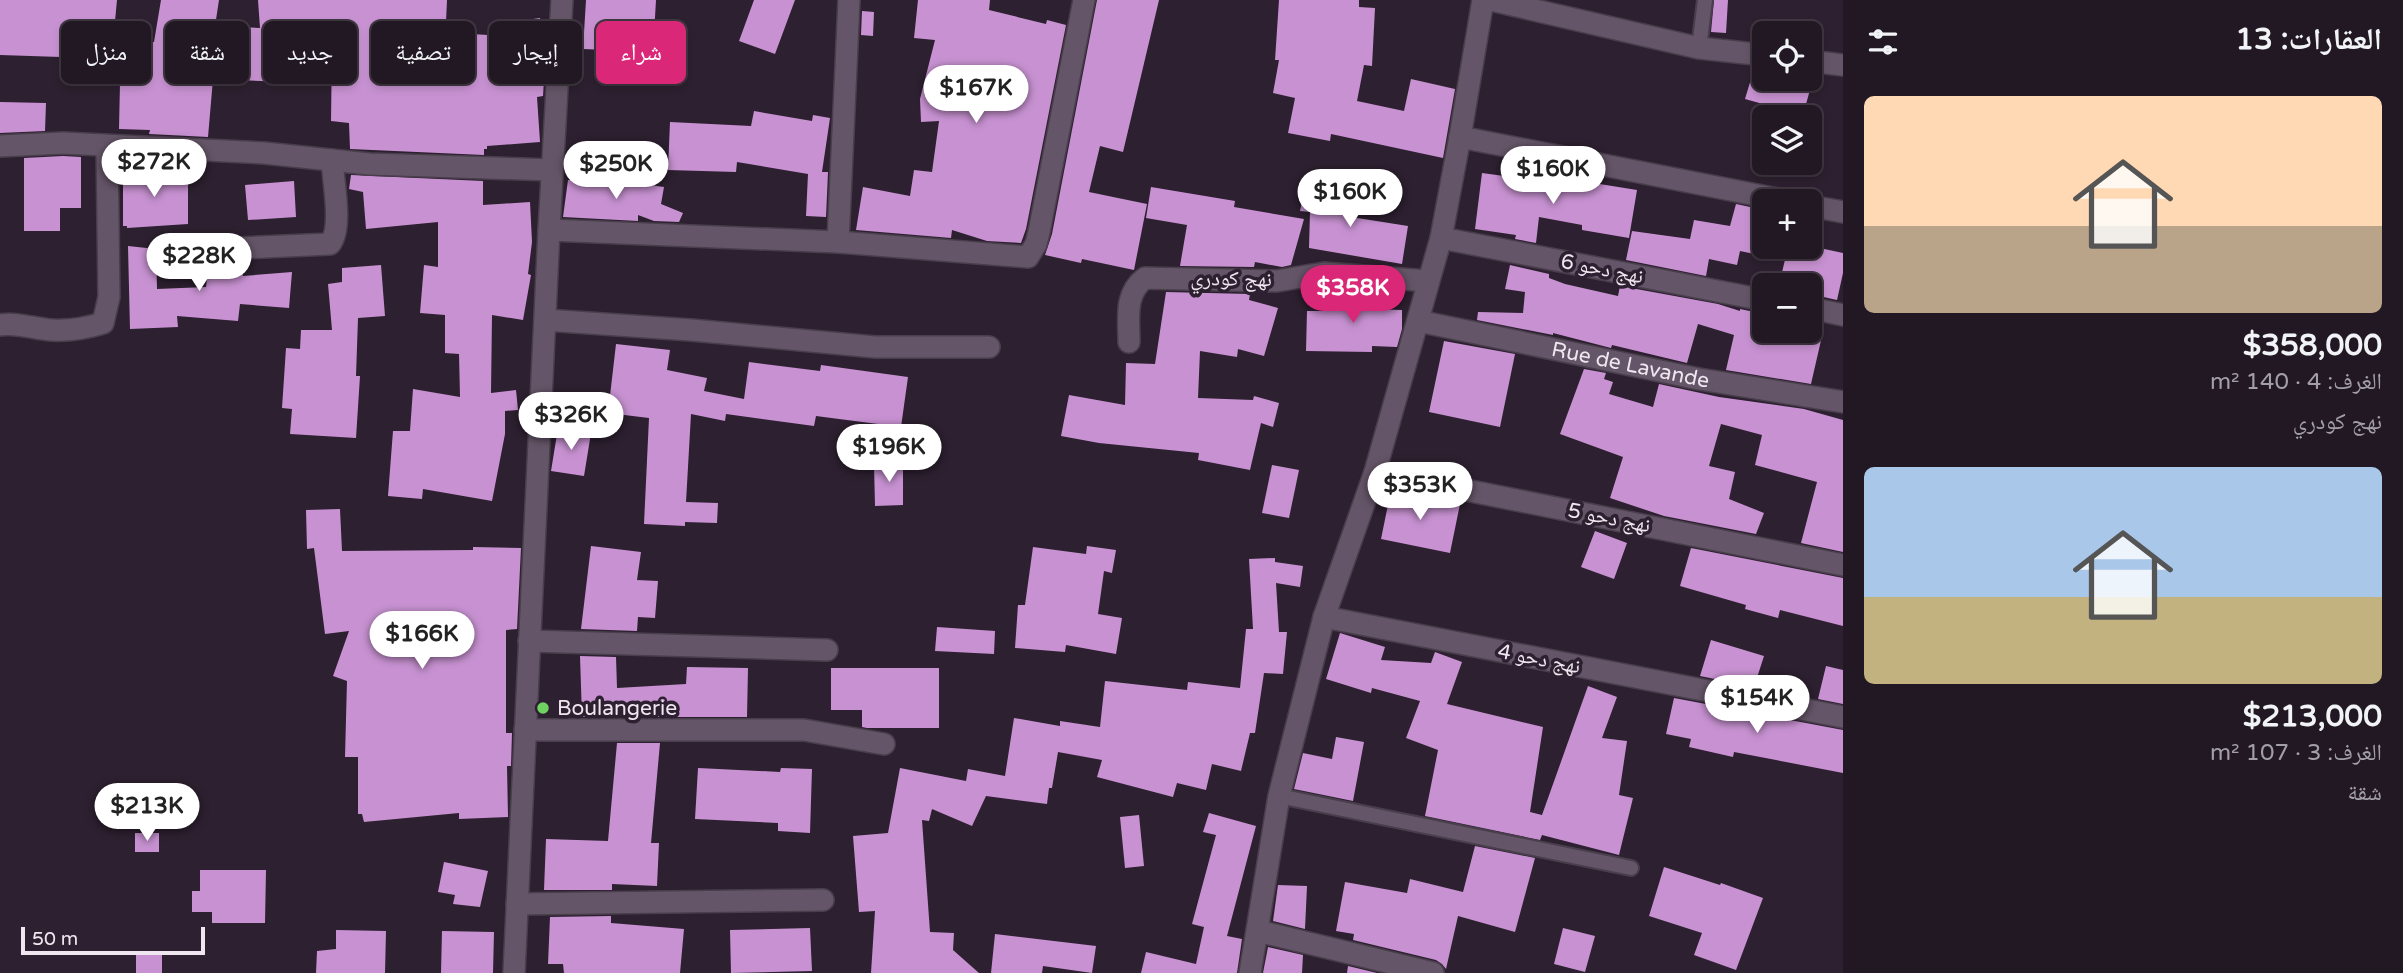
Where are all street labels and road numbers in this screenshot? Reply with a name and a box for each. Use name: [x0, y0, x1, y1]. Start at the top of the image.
street label: نهج دحو 6: [1559, 249, 1645, 289]
street label: نهج كودري: [1190, 266, 1272, 296]
street label: Rue de Lavande: [1550, 336, 1711, 393]
street label: نهج دحو 5: [1566, 498, 1652, 538]
street label: نهج دحو 4: [1496, 639, 1582, 679]

